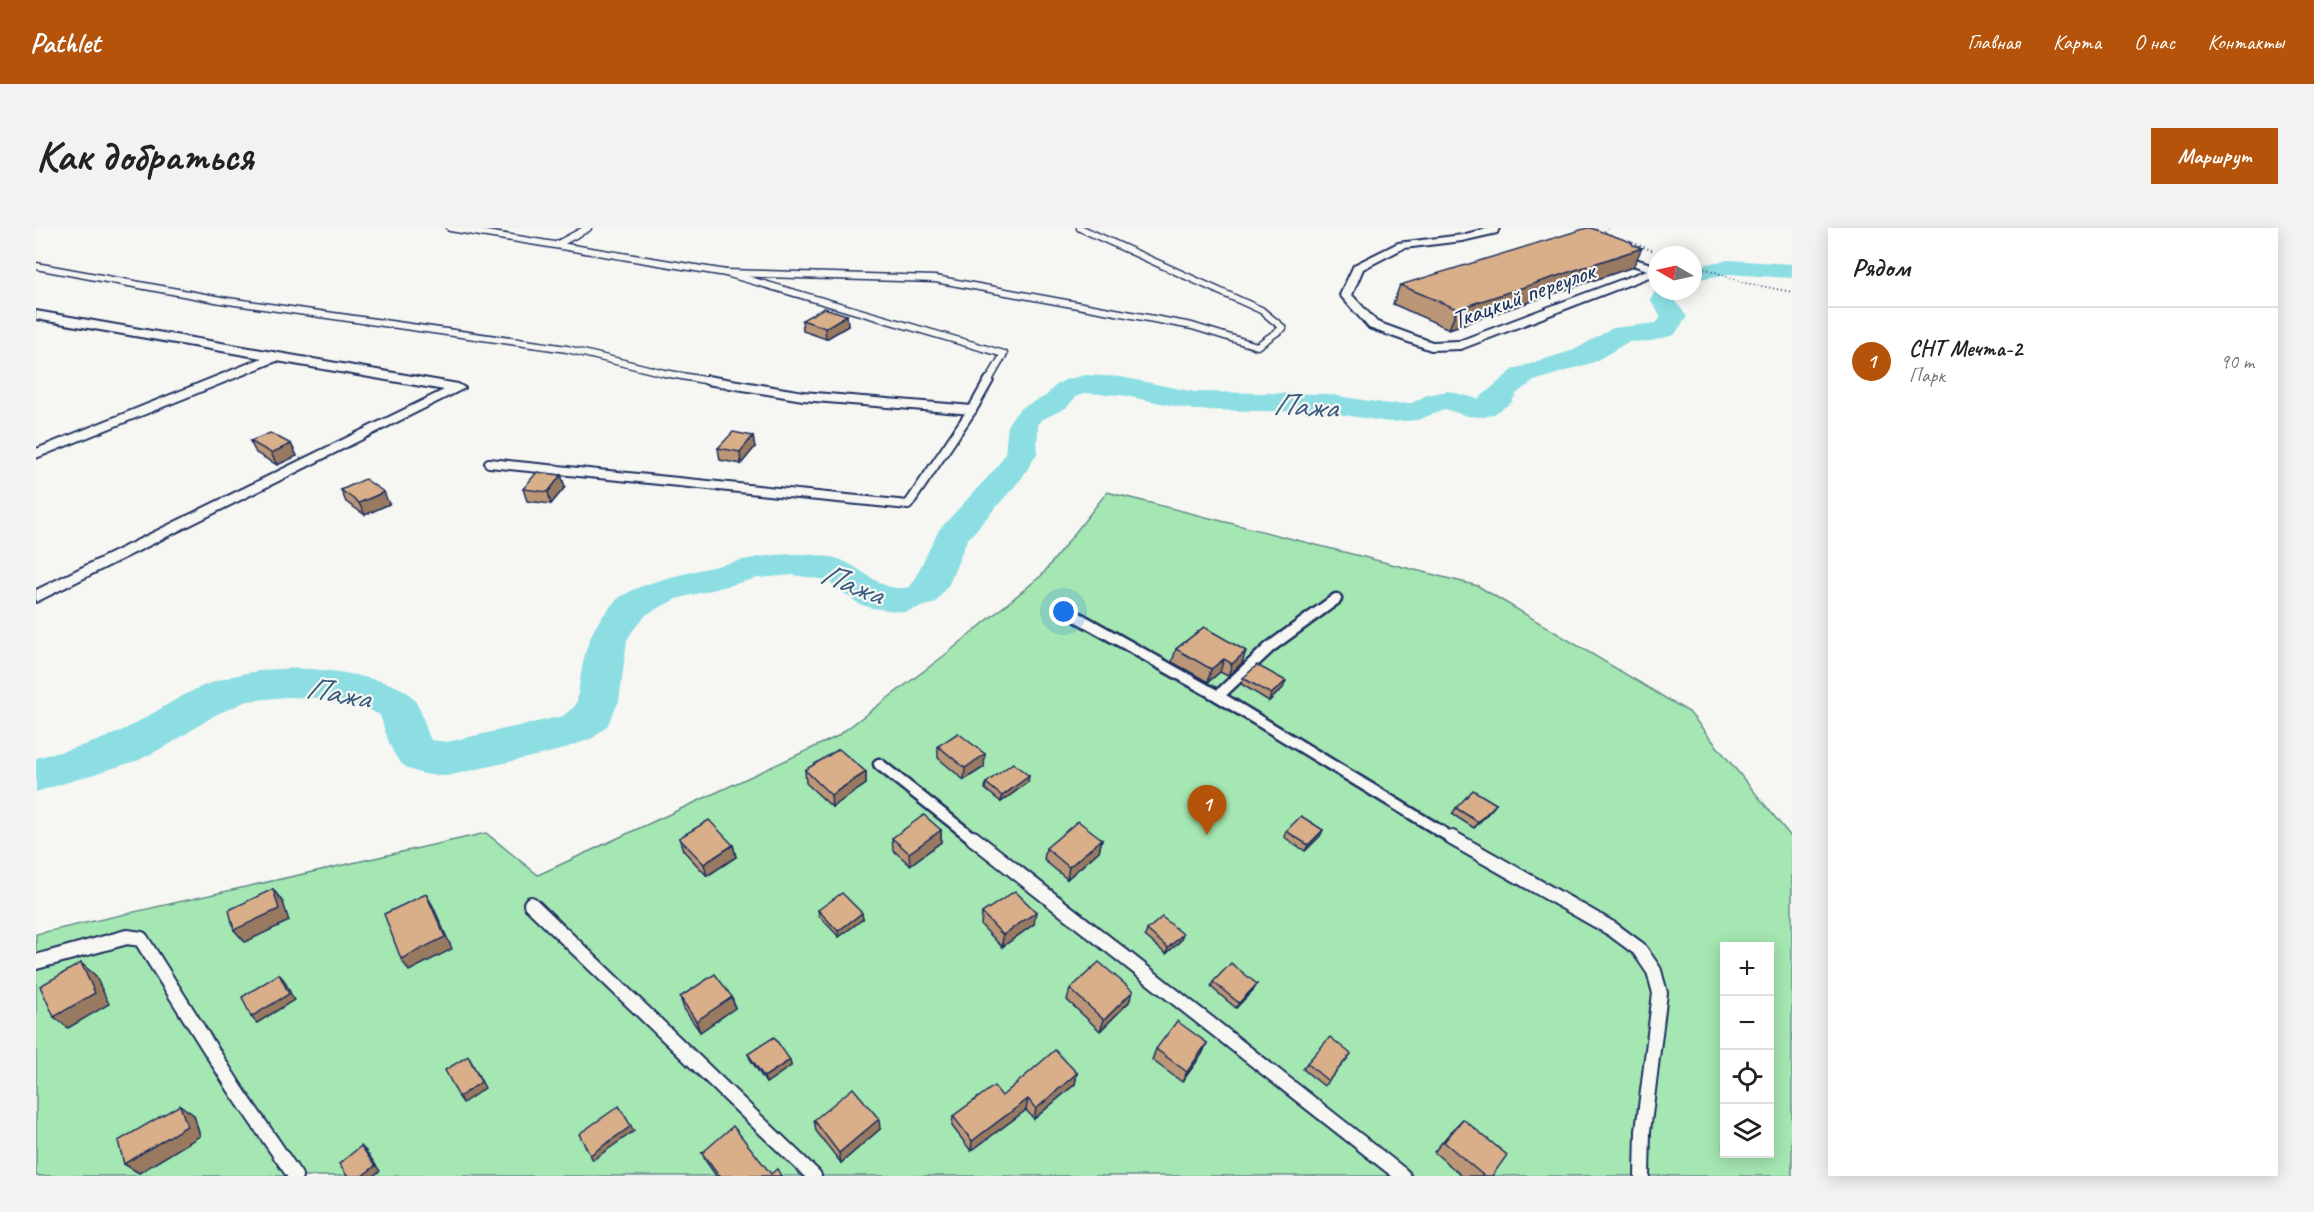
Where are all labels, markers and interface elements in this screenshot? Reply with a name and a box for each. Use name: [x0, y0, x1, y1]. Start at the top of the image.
text: Pathlet: [30, 25, 100, 60]
text: Главная: [1967, 29, 2020, 55]
text: Карта: [2053, 29, 2101, 55]
text: О нас: [2134, 29, 2175, 55]
text: Контакты: [2208, 29, 2284, 55]
button: Маршрут: [2151, 128, 2278, 184]
text: Как добраться: [36, 130, 253, 183]
north arrow: [1648, 246, 1702, 300]
text: Рядом: [1852, 251, 1910, 284]
street label: Ткацкий переулок: [1447, 254, 1602, 337]
text: СНТ Мечта-2: [1909, 335, 2022, 363]
text: 1: [1867, 349, 1876, 374]
text: 90 m: [2220, 349, 2254, 374]
text: Парк: [1909, 363, 1945, 388]
water label: Пажа: [1272, 383, 1341, 428]
water label: Пажа: [815, 553, 892, 615]
your location: [1049, 597, 1078, 626]
water label: Пажа: [303, 667, 376, 719]
pin: 1: [1188, 786, 1226, 835]
map controls: [1720, 942, 1774, 1158]
button: +: [1720, 942, 1774, 996]
button: −: [1720, 996, 1774, 1050]
button: locate: [1720, 1050, 1774, 1104]
button: layers: [1720, 1104, 1774, 1158]

